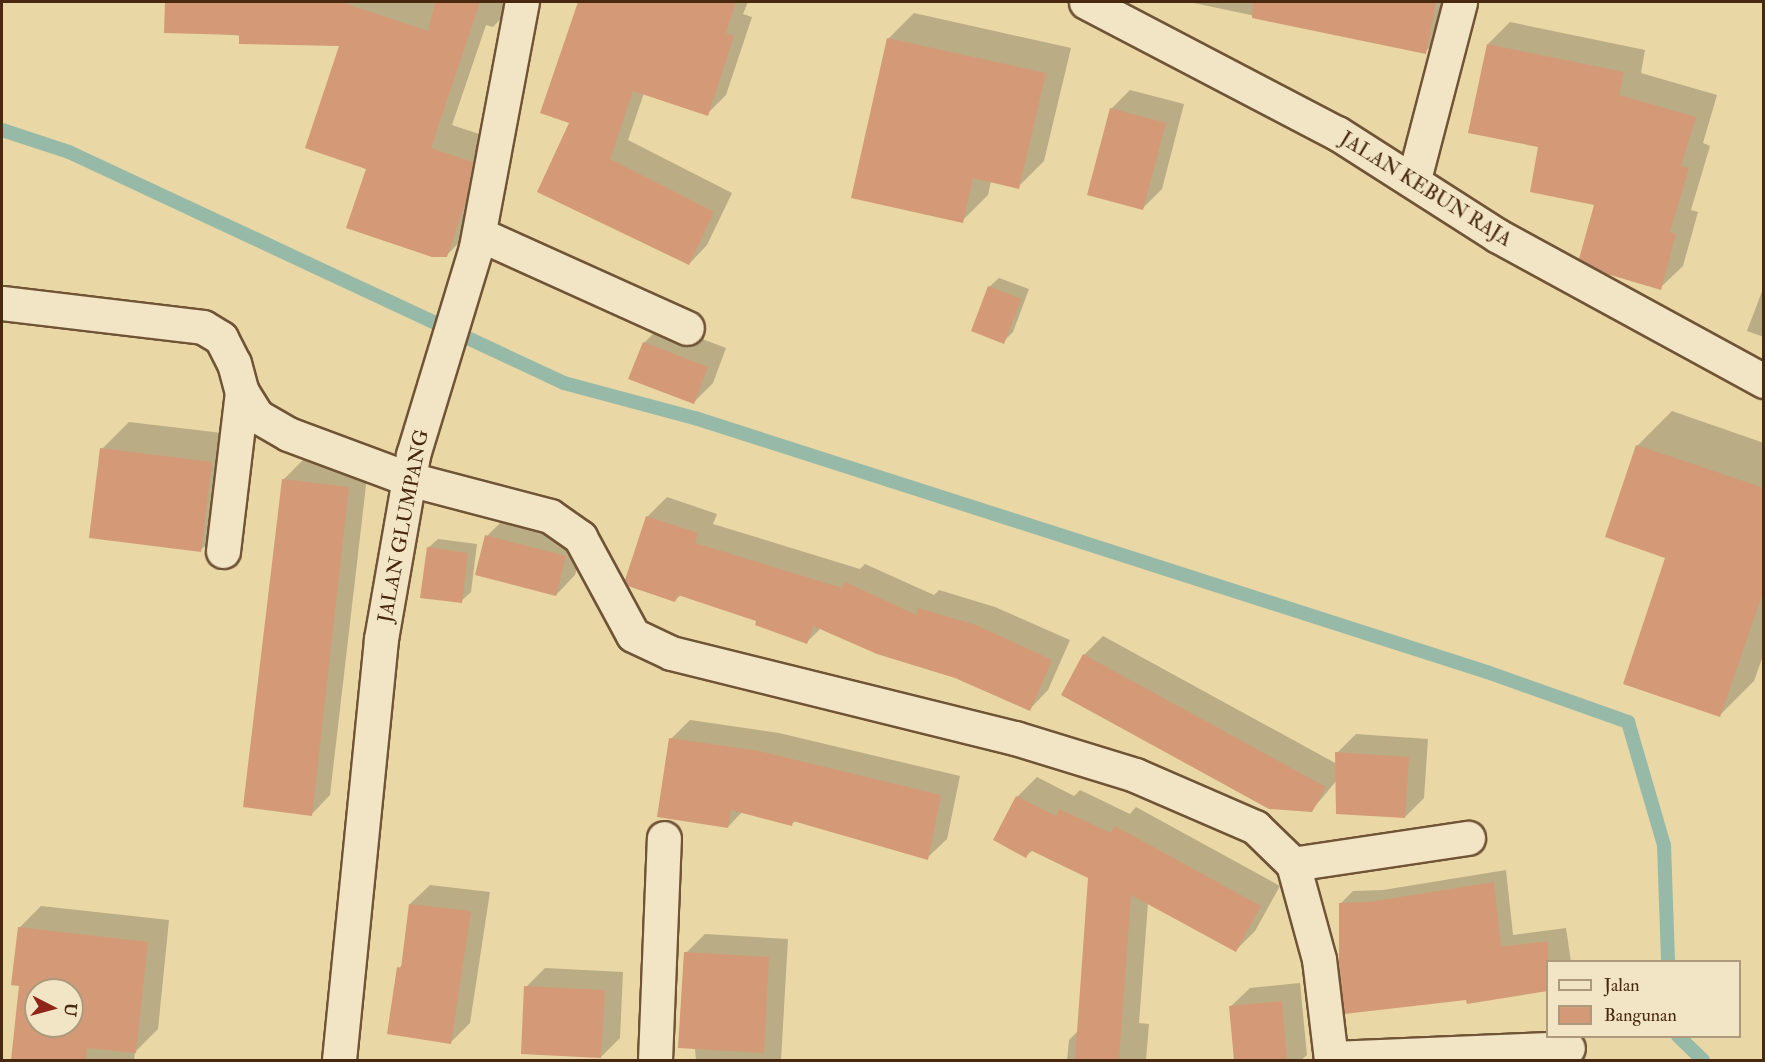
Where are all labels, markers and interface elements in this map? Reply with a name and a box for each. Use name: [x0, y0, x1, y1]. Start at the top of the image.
street label: JALAN KEBUN RAJA: [1336, 126, 1516, 252]
street label: JALAN GLUMPANG: [373, 428, 433, 624]
legend: [1546, 960, 1741, 1038]
text: Jalan: [1604, 974, 1640, 997]
north arrow: [24, 978, 84, 1038]
text: U: [59, 1002, 81, 1017]
text: Bangunan: [1604, 1004, 1677, 1027]

